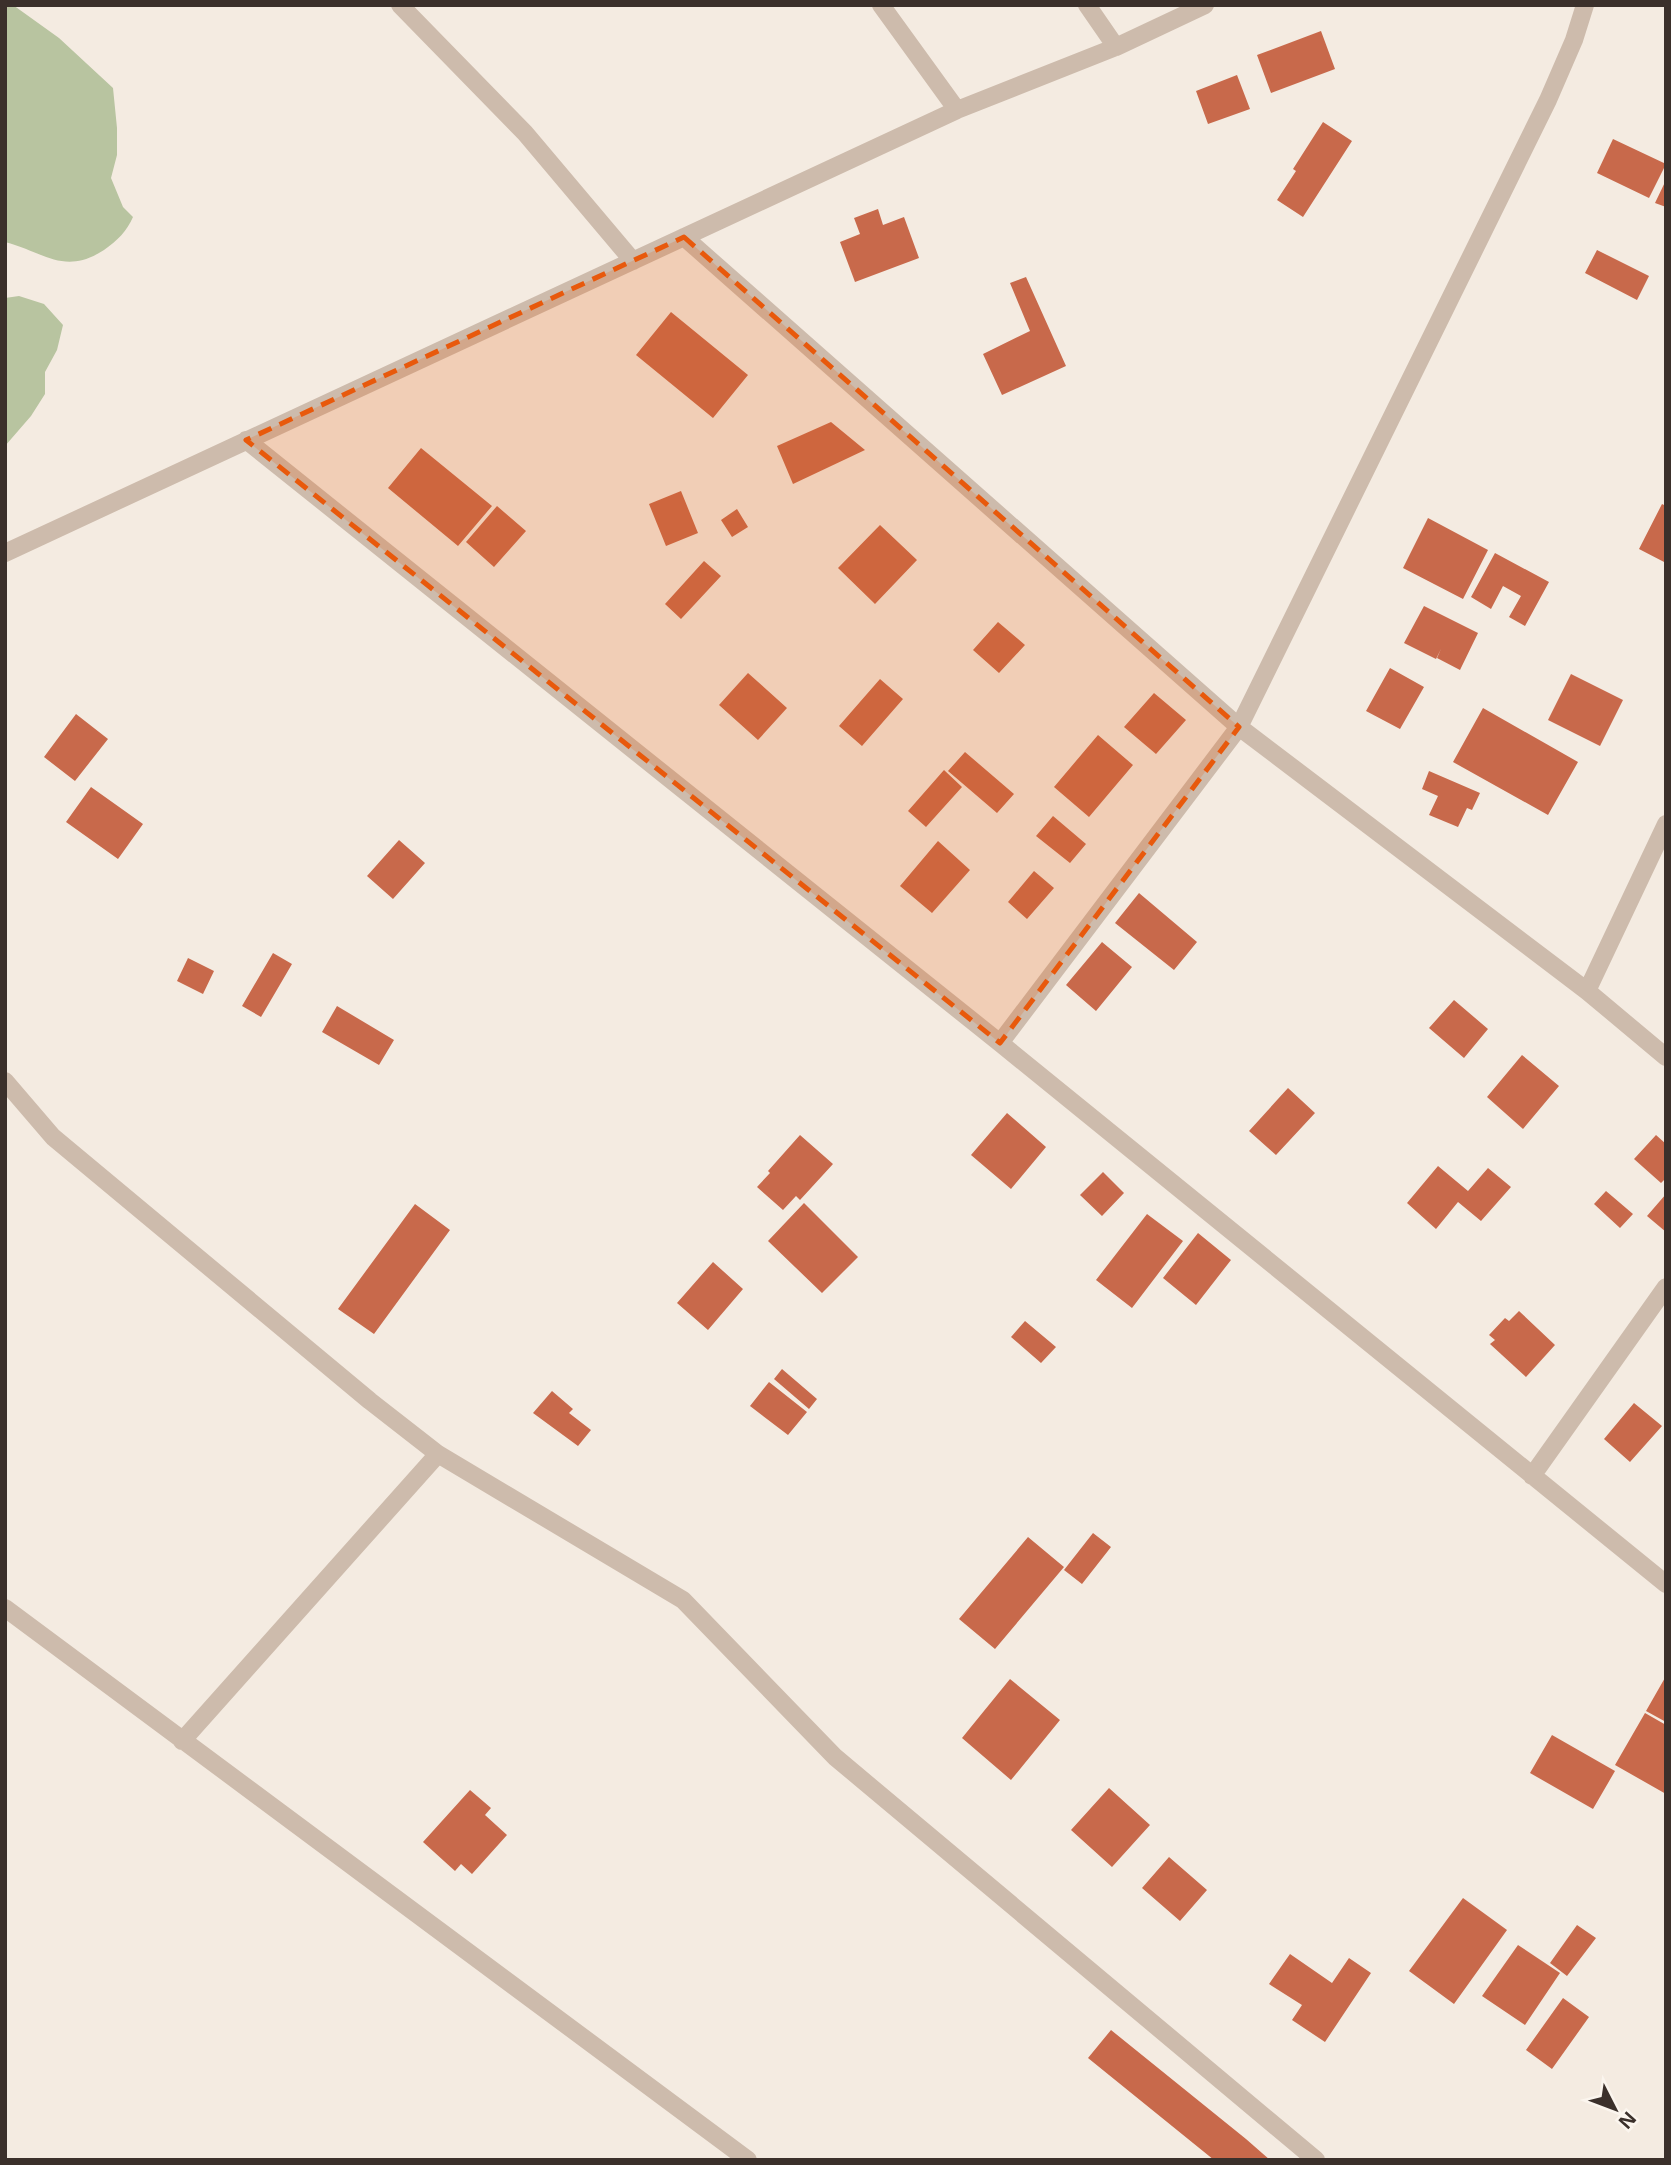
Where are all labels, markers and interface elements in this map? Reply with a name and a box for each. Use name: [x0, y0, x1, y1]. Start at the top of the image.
north arrow: [1580, 2074, 1650, 2144]
text: N: [1613, 2106, 1642, 2135]

